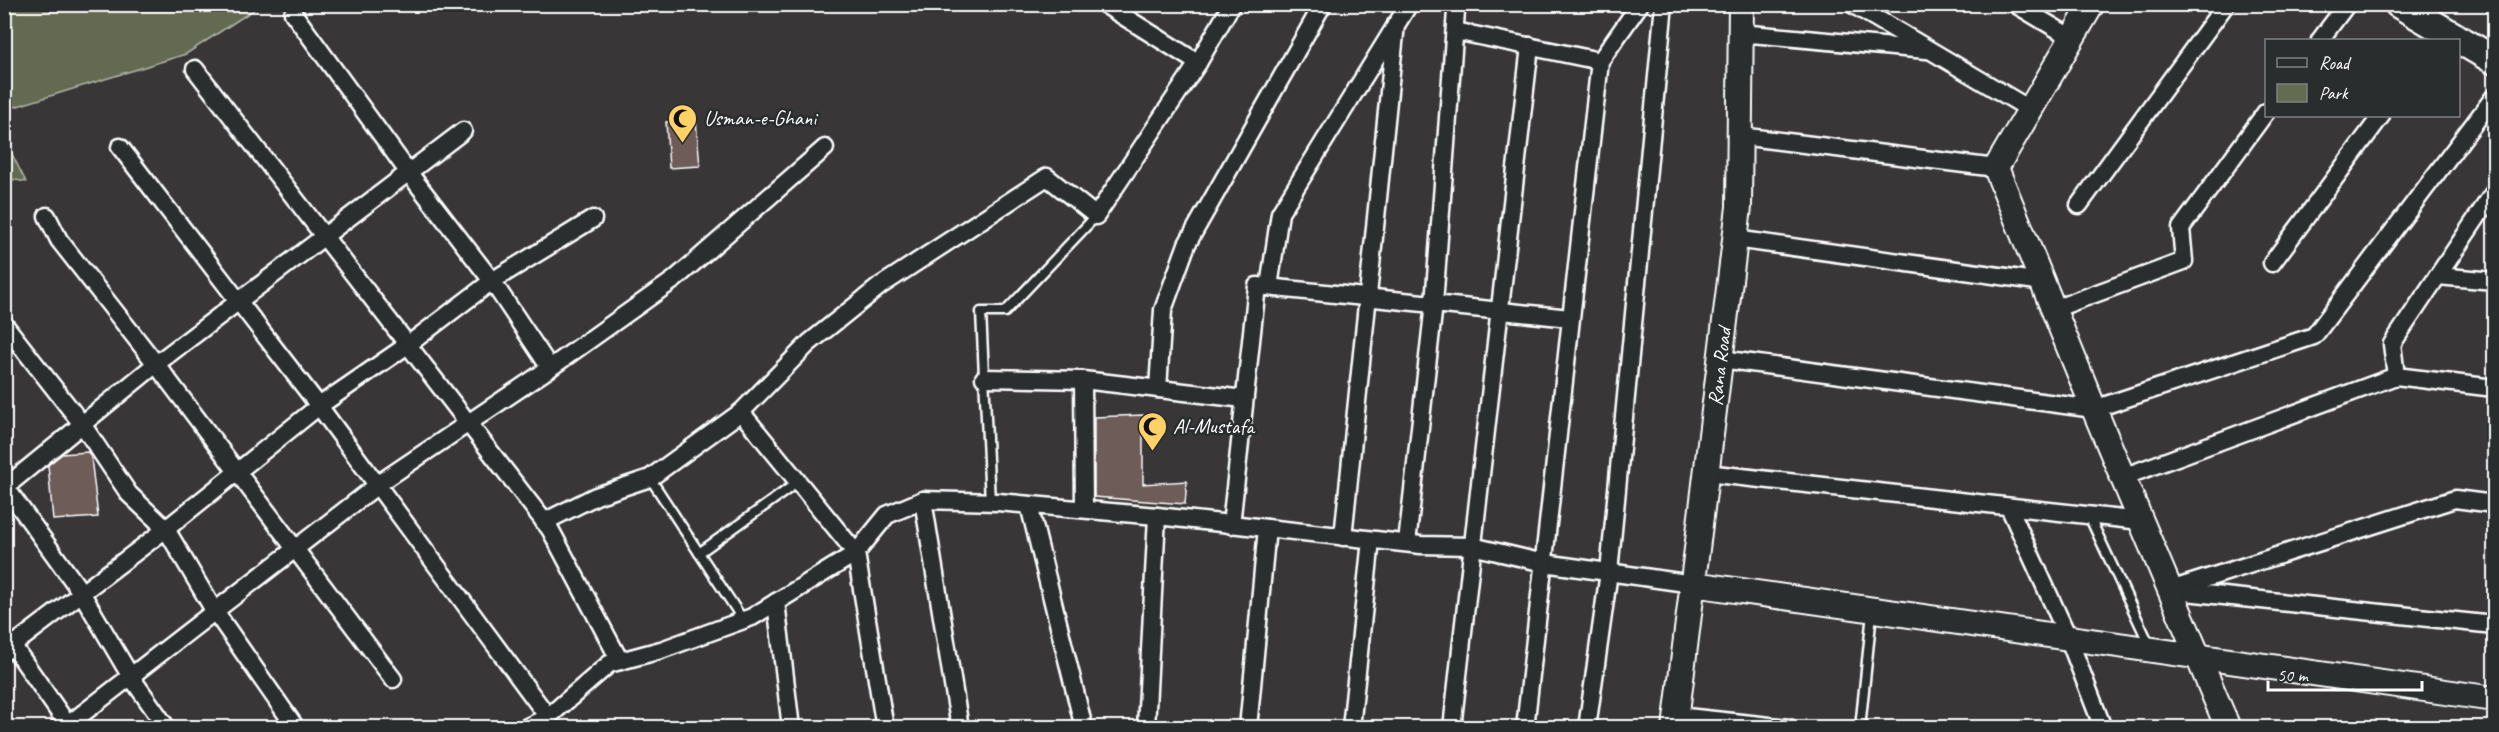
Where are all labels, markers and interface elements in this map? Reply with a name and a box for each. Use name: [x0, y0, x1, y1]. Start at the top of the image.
legend: [2265, 39, 2460, 117]
text: Road: [2319, 52, 2352, 74]
text: Park: [2319, 82, 2349, 104]
mosque icon: Usman-e-Ghani: [667, 102, 699, 144]
place label: Usman-e-Ghani: [704, 105, 819, 131]
street label: Rana Road: [1702, 322, 1738, 407]
mosque icon: Al-Mustafa: [1136, 410, 1168, 452]
place label: Al-Mustafa: [1173, 413, 1256, 439]
scale bar: [2268, 654, 2422, 692]
text: 50 m: [2277, 664, 2310, 686]

